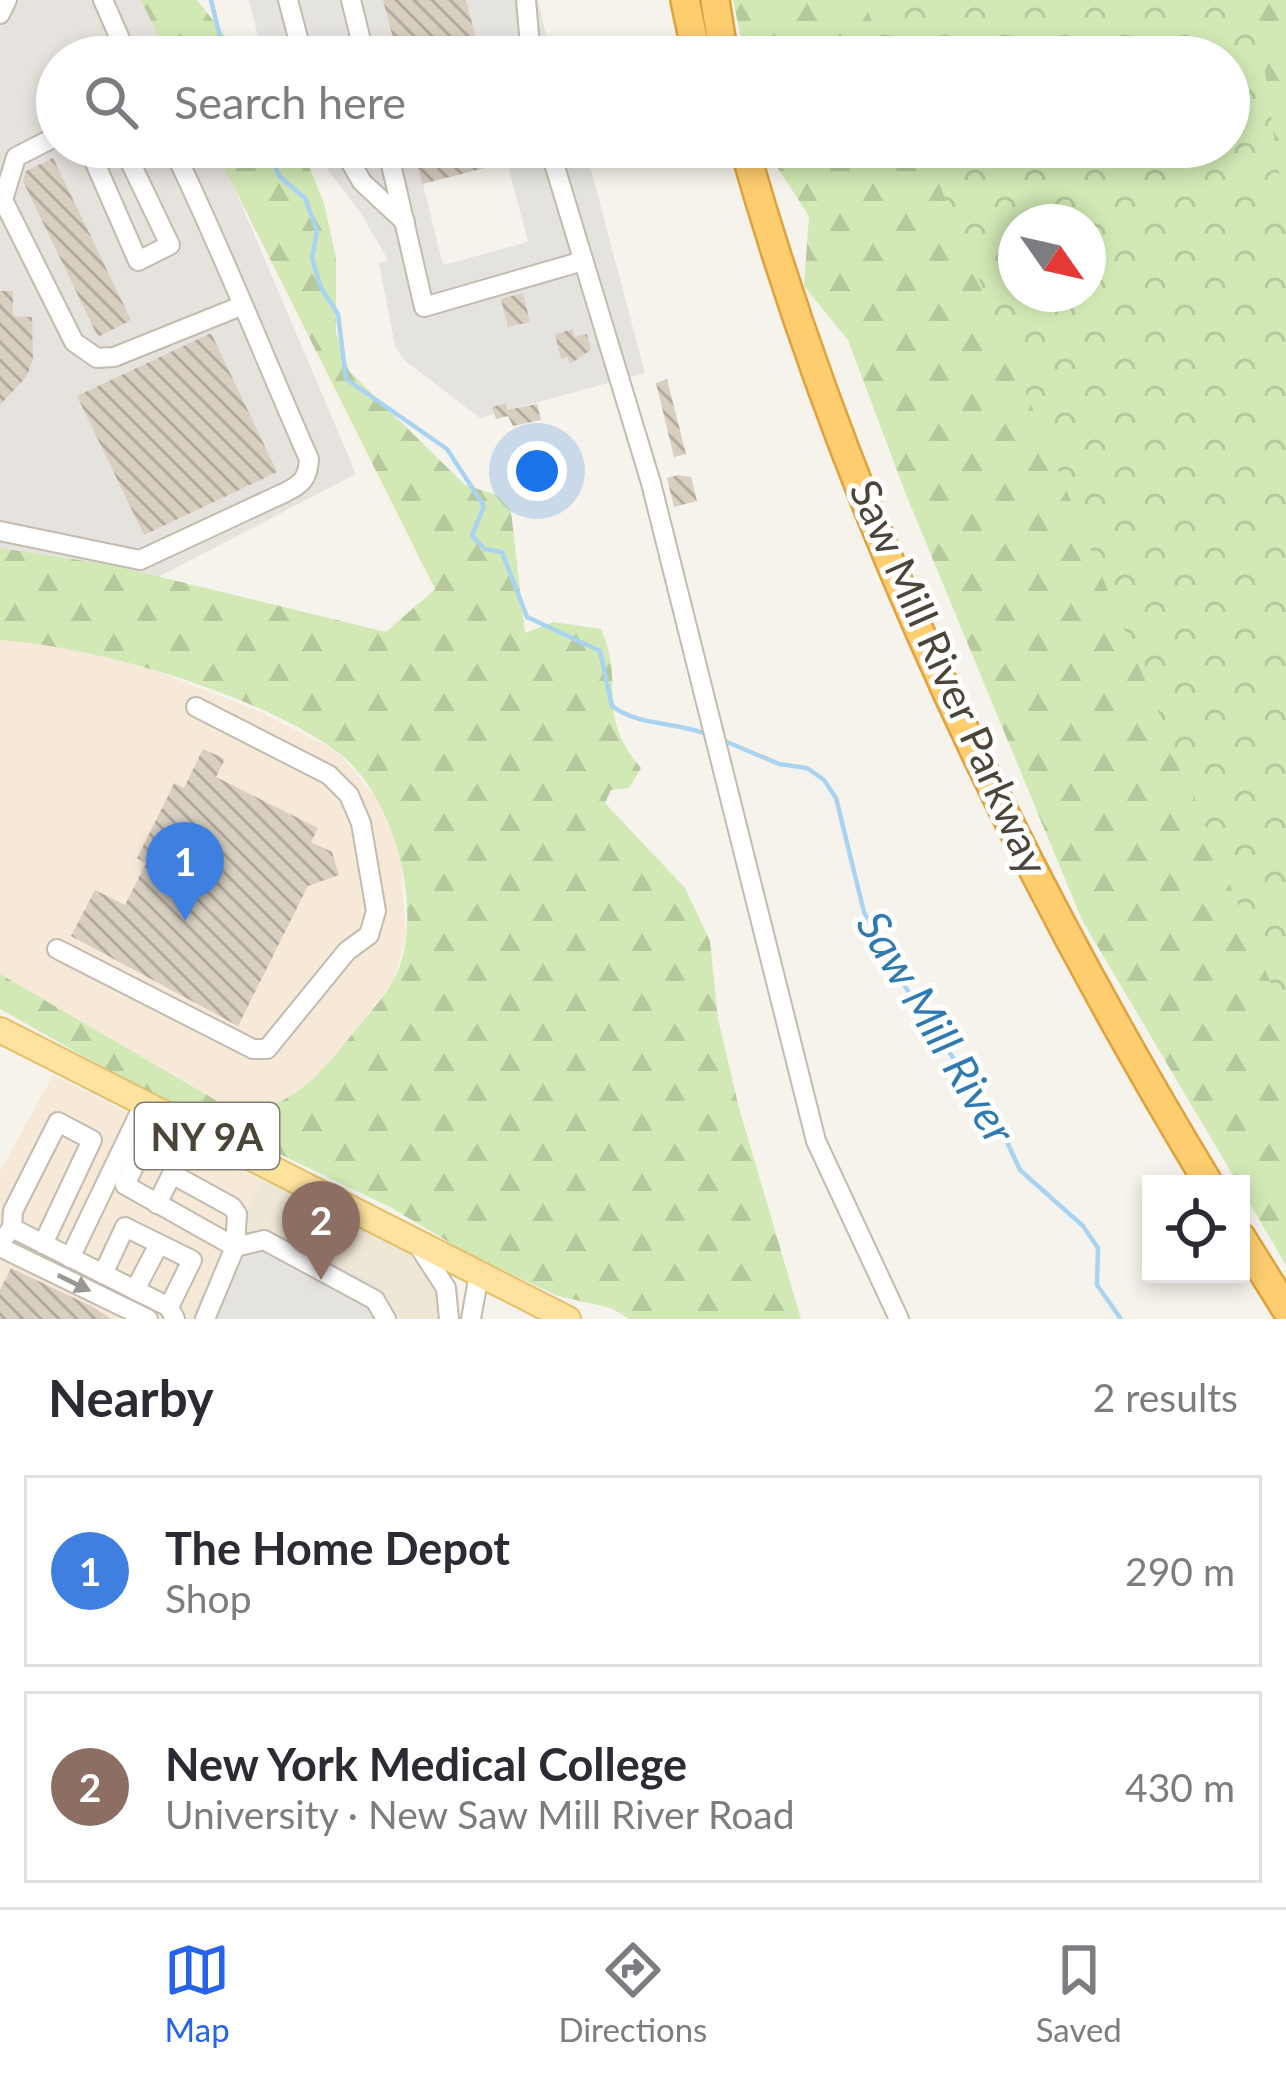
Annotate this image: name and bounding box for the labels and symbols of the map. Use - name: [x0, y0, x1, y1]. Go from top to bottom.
- north arrow: [998, 204, 1106, 312]
- your location: [507, 441, 567, 501]
- street label: Saw Mill River Parkway: [840, 472, 1060, 882]
- pin: 1: [146, 822, 224, 921]
- water label: Saw Mill River: [846, 901, 1028, 1155]
- road number: NY 9A: [135, 1103, 279, 1169]
- pin: 2: [282, 1181, 360, 1280]
- one-way arrow: [57, 1273, 92, 1293]

